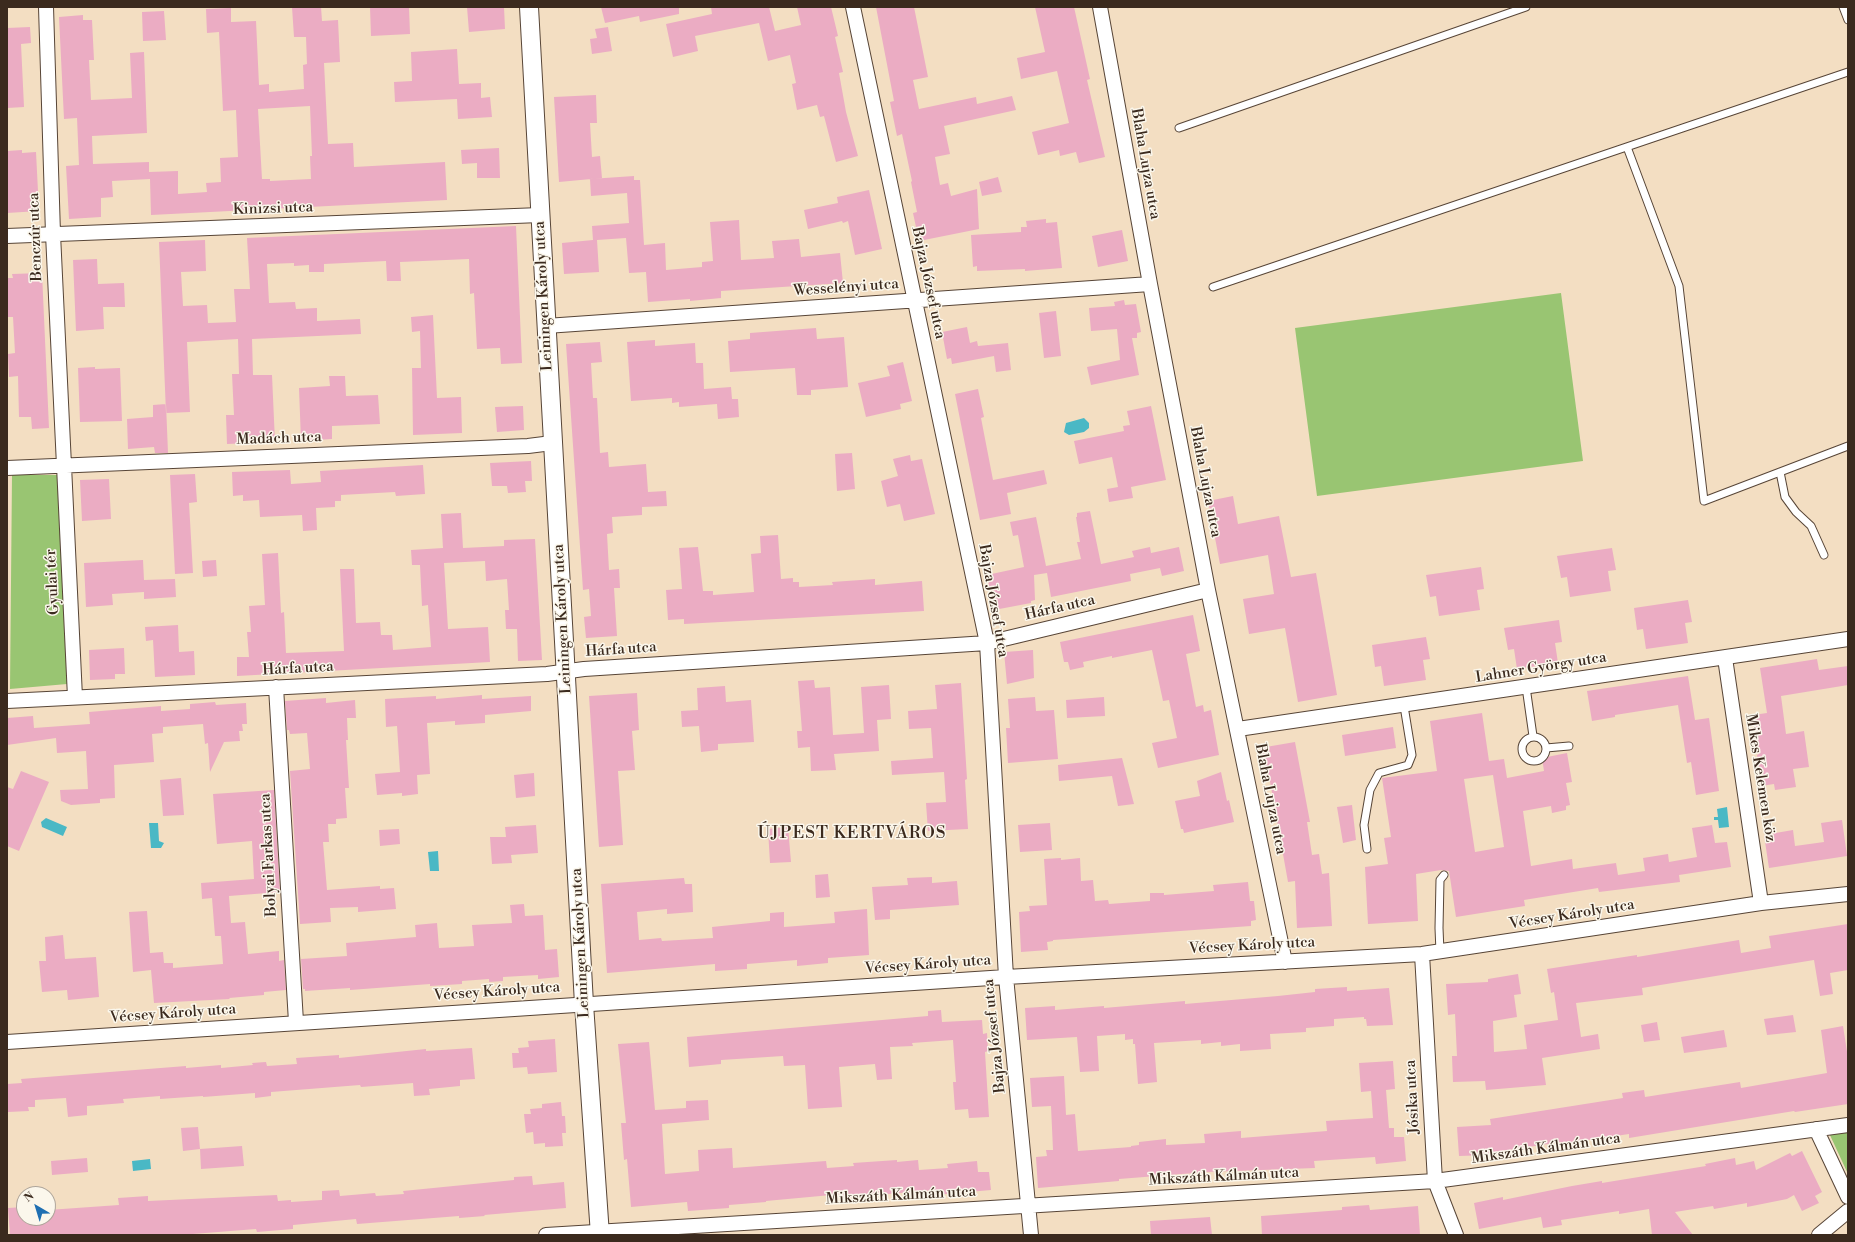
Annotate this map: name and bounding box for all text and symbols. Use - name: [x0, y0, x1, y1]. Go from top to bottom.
- street label: Blaha Lujza utca: [1126, 107, 1164, 221]
- street label: Benczúr utca: [25, 192, 47, 282]
- street label: Kinizsi utca: [232, 199, 314, 219]
- street label: Leiningen Károly utca: [531, 221, 557, 371]
- street label: Bajza József utca: [907, 225, 949, 341]
- street label: Wesselényi utca: [793, 275, 899, 301]
- street label: Blaha Lujza utca: [1185, 425, 1225, 539]
- street label: Madách utca: [236, 429, 322, 449]
- street label: Bajza József utca: [974, 543, 1012, 659]
- street label: Leiningen Károly utca: [550, 544, 576, 694]
- street label: Gyulai tér: [42, 548, 64, 616]
- street label: Hárfa utca: [1023, 591, 1097, 625]
- street label: Hárfa utca: [585, 639, 657, 661]
- street label: Lahner György utca: [1474, 649, 1608, 687]
- street label: Hárfa utca: [262, 658, 334, 680]
- street label: Mikes Kelemen köz: [1741, 713, 1779, 843]
- street label: Blaha Lujza utca: [1250, 742, 1290, 856]
- street label: Bolyai Farkas utca: [257, 793, 281, 917]
- district label: ÚJPEST KERTVÁROS: [758, 824, 946, 844]
- street label: Leiningen Károly utca: [568, 868, 594, 1018]
- street label: Vécsey Károly utca: [1508, 896, 1636, 934]
- street label: Vécsey Károly utca: [1188, 934, 1316, 958]
- street label: Vécsey Károly utca: [864, 952, 992, 978]
- street label: Bajza József utca: [980, 978, 1010, 1094]
- street label: Vécsey Károly utca: [433, 979, 561, 1005]
- street label: Vécsey Károly utca: [109, 1001, 237, 1027]
- street label: Jósika utca: [1402, 1059, 1424, 1135]
- street label: Mikszáth Kálmán utca: [1470, 1130, 1622, 1168]
- street label: Mikszáth Kálmán utca: [1148, 1164, 1300, 1190]
- street label: Mikszáth Kálmán utca: [825, 1183, 977, 1209]
- north arrow: [16, 1186, 56, 1226]
- text: N: [21, 1189, 37, 1206]

